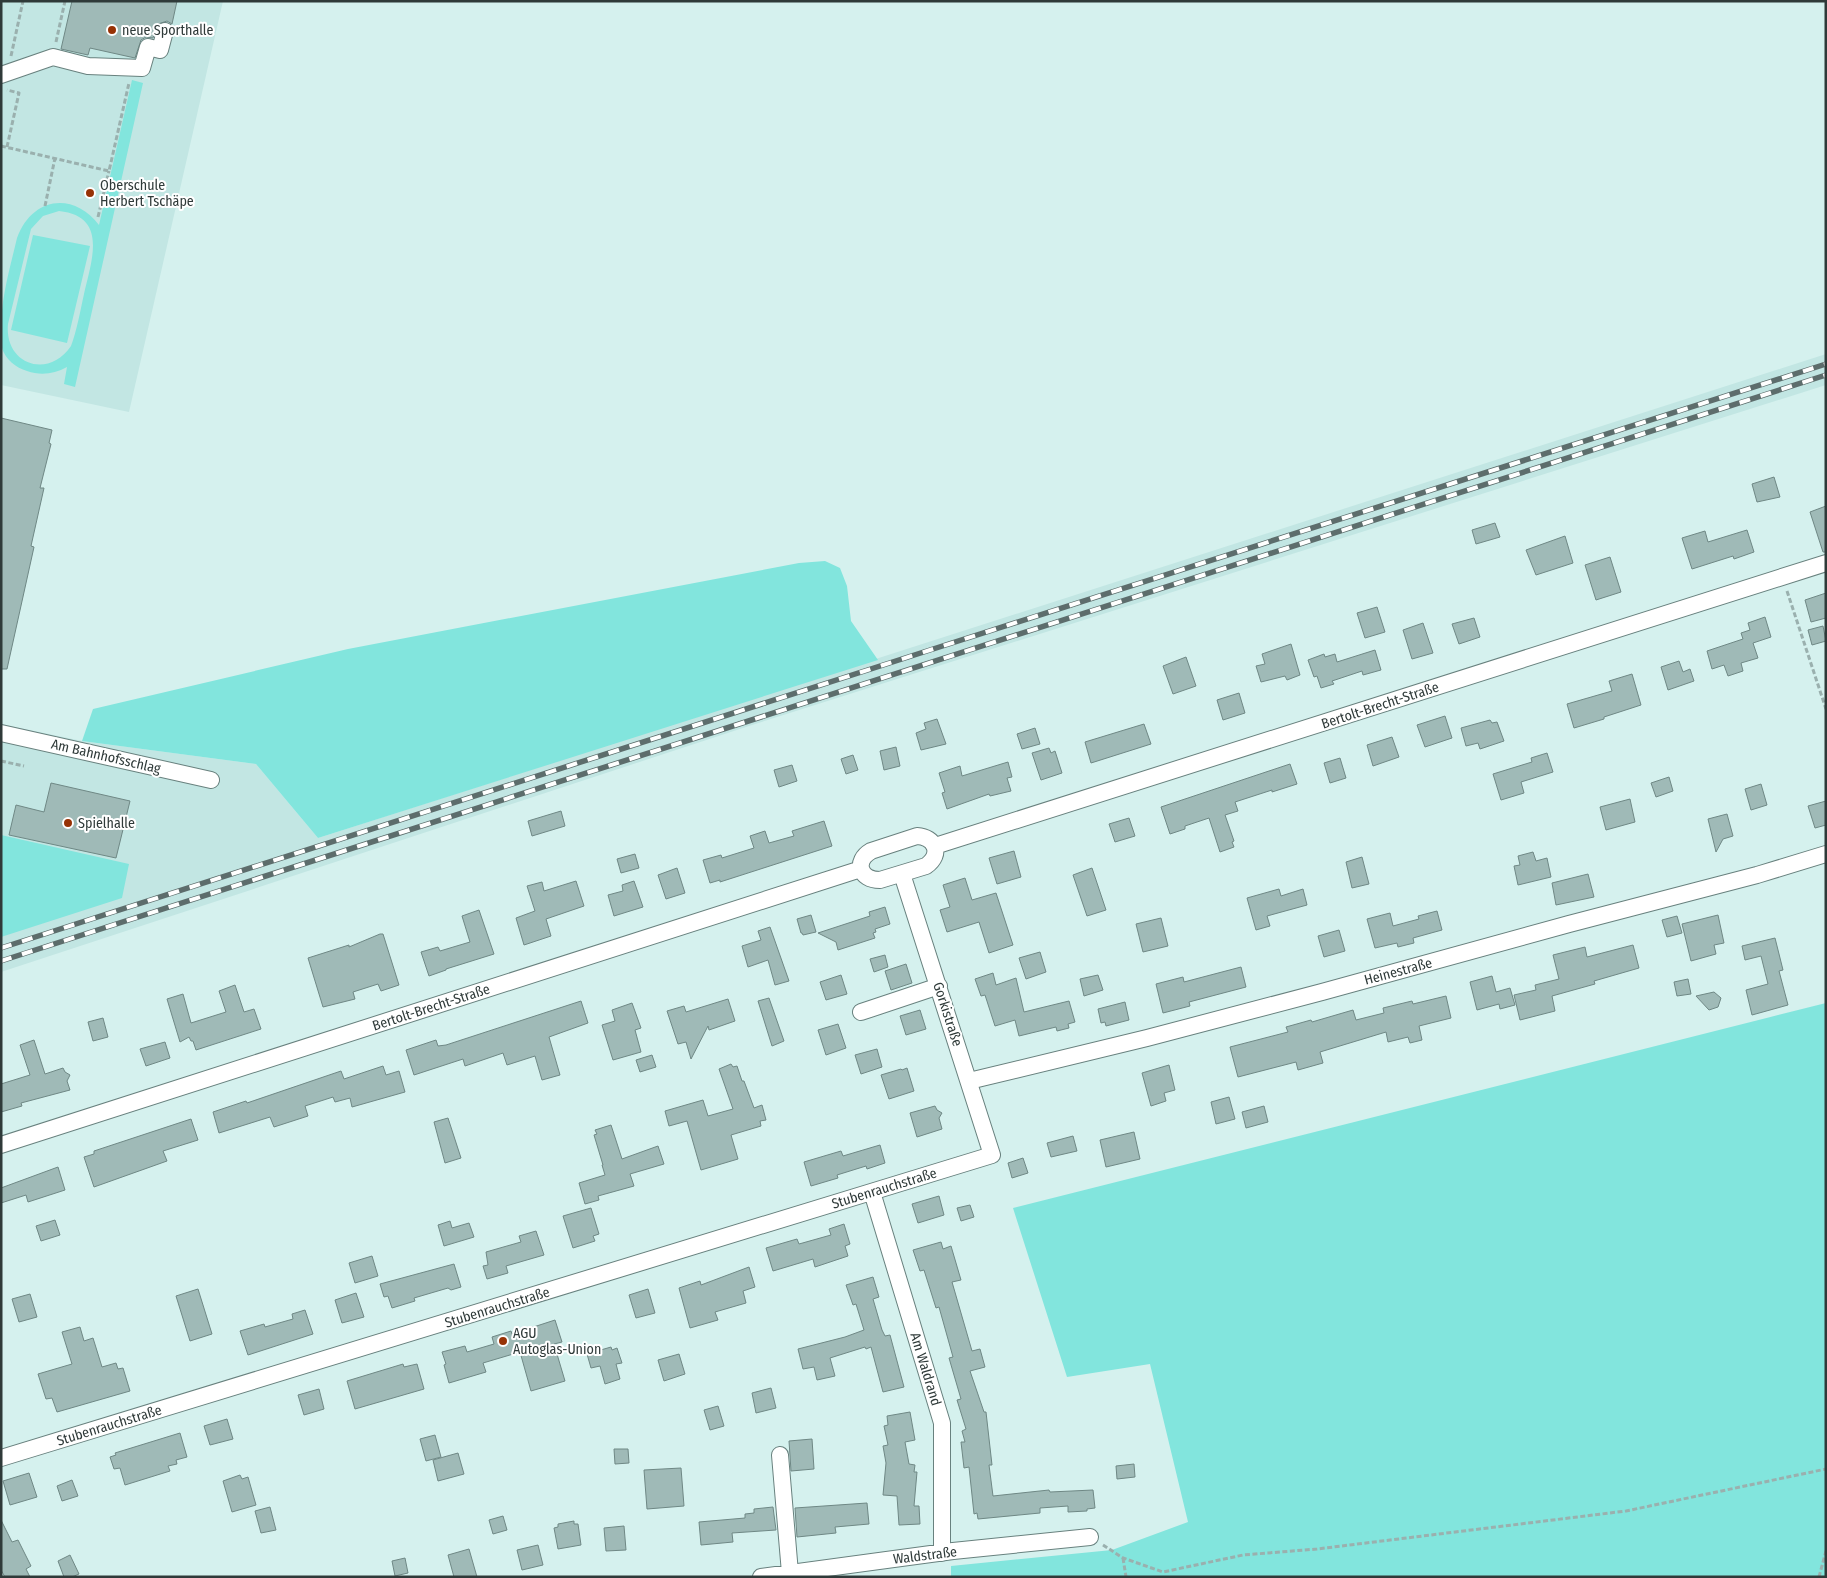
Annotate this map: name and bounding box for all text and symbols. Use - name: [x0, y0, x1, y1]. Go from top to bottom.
- place label: neue Sporthalle: [122, 22, 213, 39]
- marker: neue Sporthalle: [106, 24, 118, 36]
- place label: Oberschule Herbert Tschäpe: [100, 177, 194, 210]
- marker: Oberschule Herbert Tschäpe: [84, 187, 96, 199]
- street label: Bertolt-Brecht-Straße: [1319, 678, 1441, 732]
- street label: Am Bahnhofsschlag: [50, 736, 163, 777]
- place label: Spielhalle: [78, 815, 135, 832]
- marker: Spielhalle: [62, 817, 74, 829]
- street label: Heinestraße: [1362, 954, 1434, 989]
- street label: Bertolt-Brecht-Straße: [370, 980, 492, 1034]
- street label: Gorkistraße: [929, 980, 966, 1049]
- street label: Stubenrauchstraße: [830, 1164, 939, 1213]
- street label: Stubenrauchstraße: [443, 1283, 552, 1332]
- place label: AGU Autoglas-Union: [513, 1325, 601, 1358]
- street label: Am Waldrand: [906, 1331, 945, 1408]
- marker: AGU Autoglas-Union: [497, 1335, 509, 1347]
- street label: Stubenrauchstraße: [55, 1401, 164, 1450]
- street label: Waldstraße: [892, 1543, 958, 1568]

